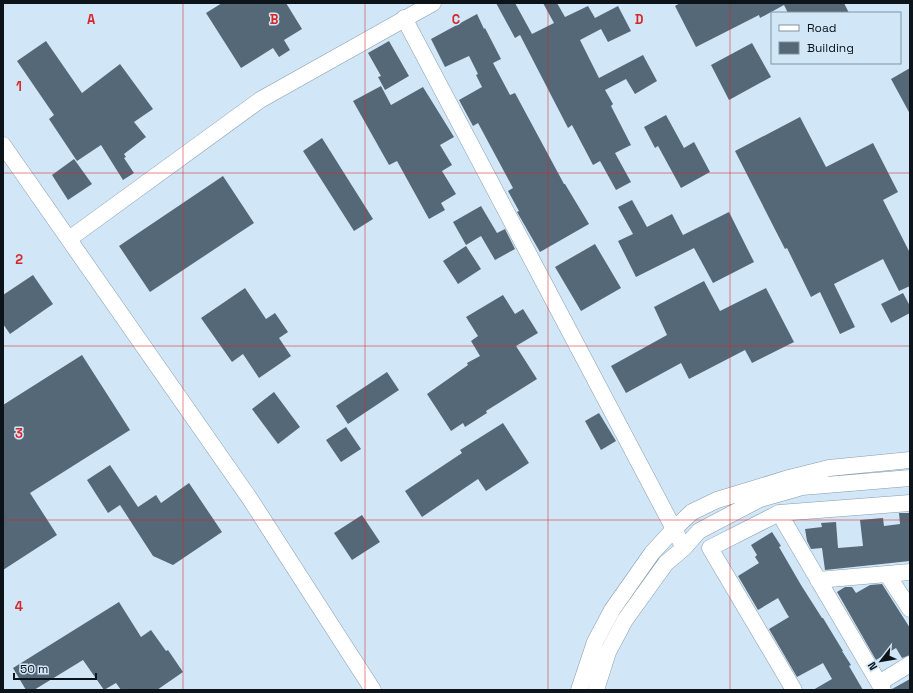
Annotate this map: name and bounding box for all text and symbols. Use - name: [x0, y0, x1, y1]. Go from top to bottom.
- text: A: [87, 11, 96, 28]
- text: B: [270, 11, 279, 28]
- text: C: [452, 11, 460, 28]
- text: D: [635, 11, 644, 28]
- legend: [771, 12, 901, 64]
- text: Road: [807, 20, 836, 36]
- text: Building: [807, 40, 854, 56]
- text: 1: [16, 78, 22, 95]
- text: 2: [15, 251, 23, 268]
- text: 3: [15, 425, 23, 442]
- text: 4: [15, 598, 23, 615]
- north arrow: [861, 641, 901, 681]
- scale bar: [14, 655, 96, 681]
- text: N: [865, 659, 880, 673]
- text: 50 m: [20, 661, 48, 677]

